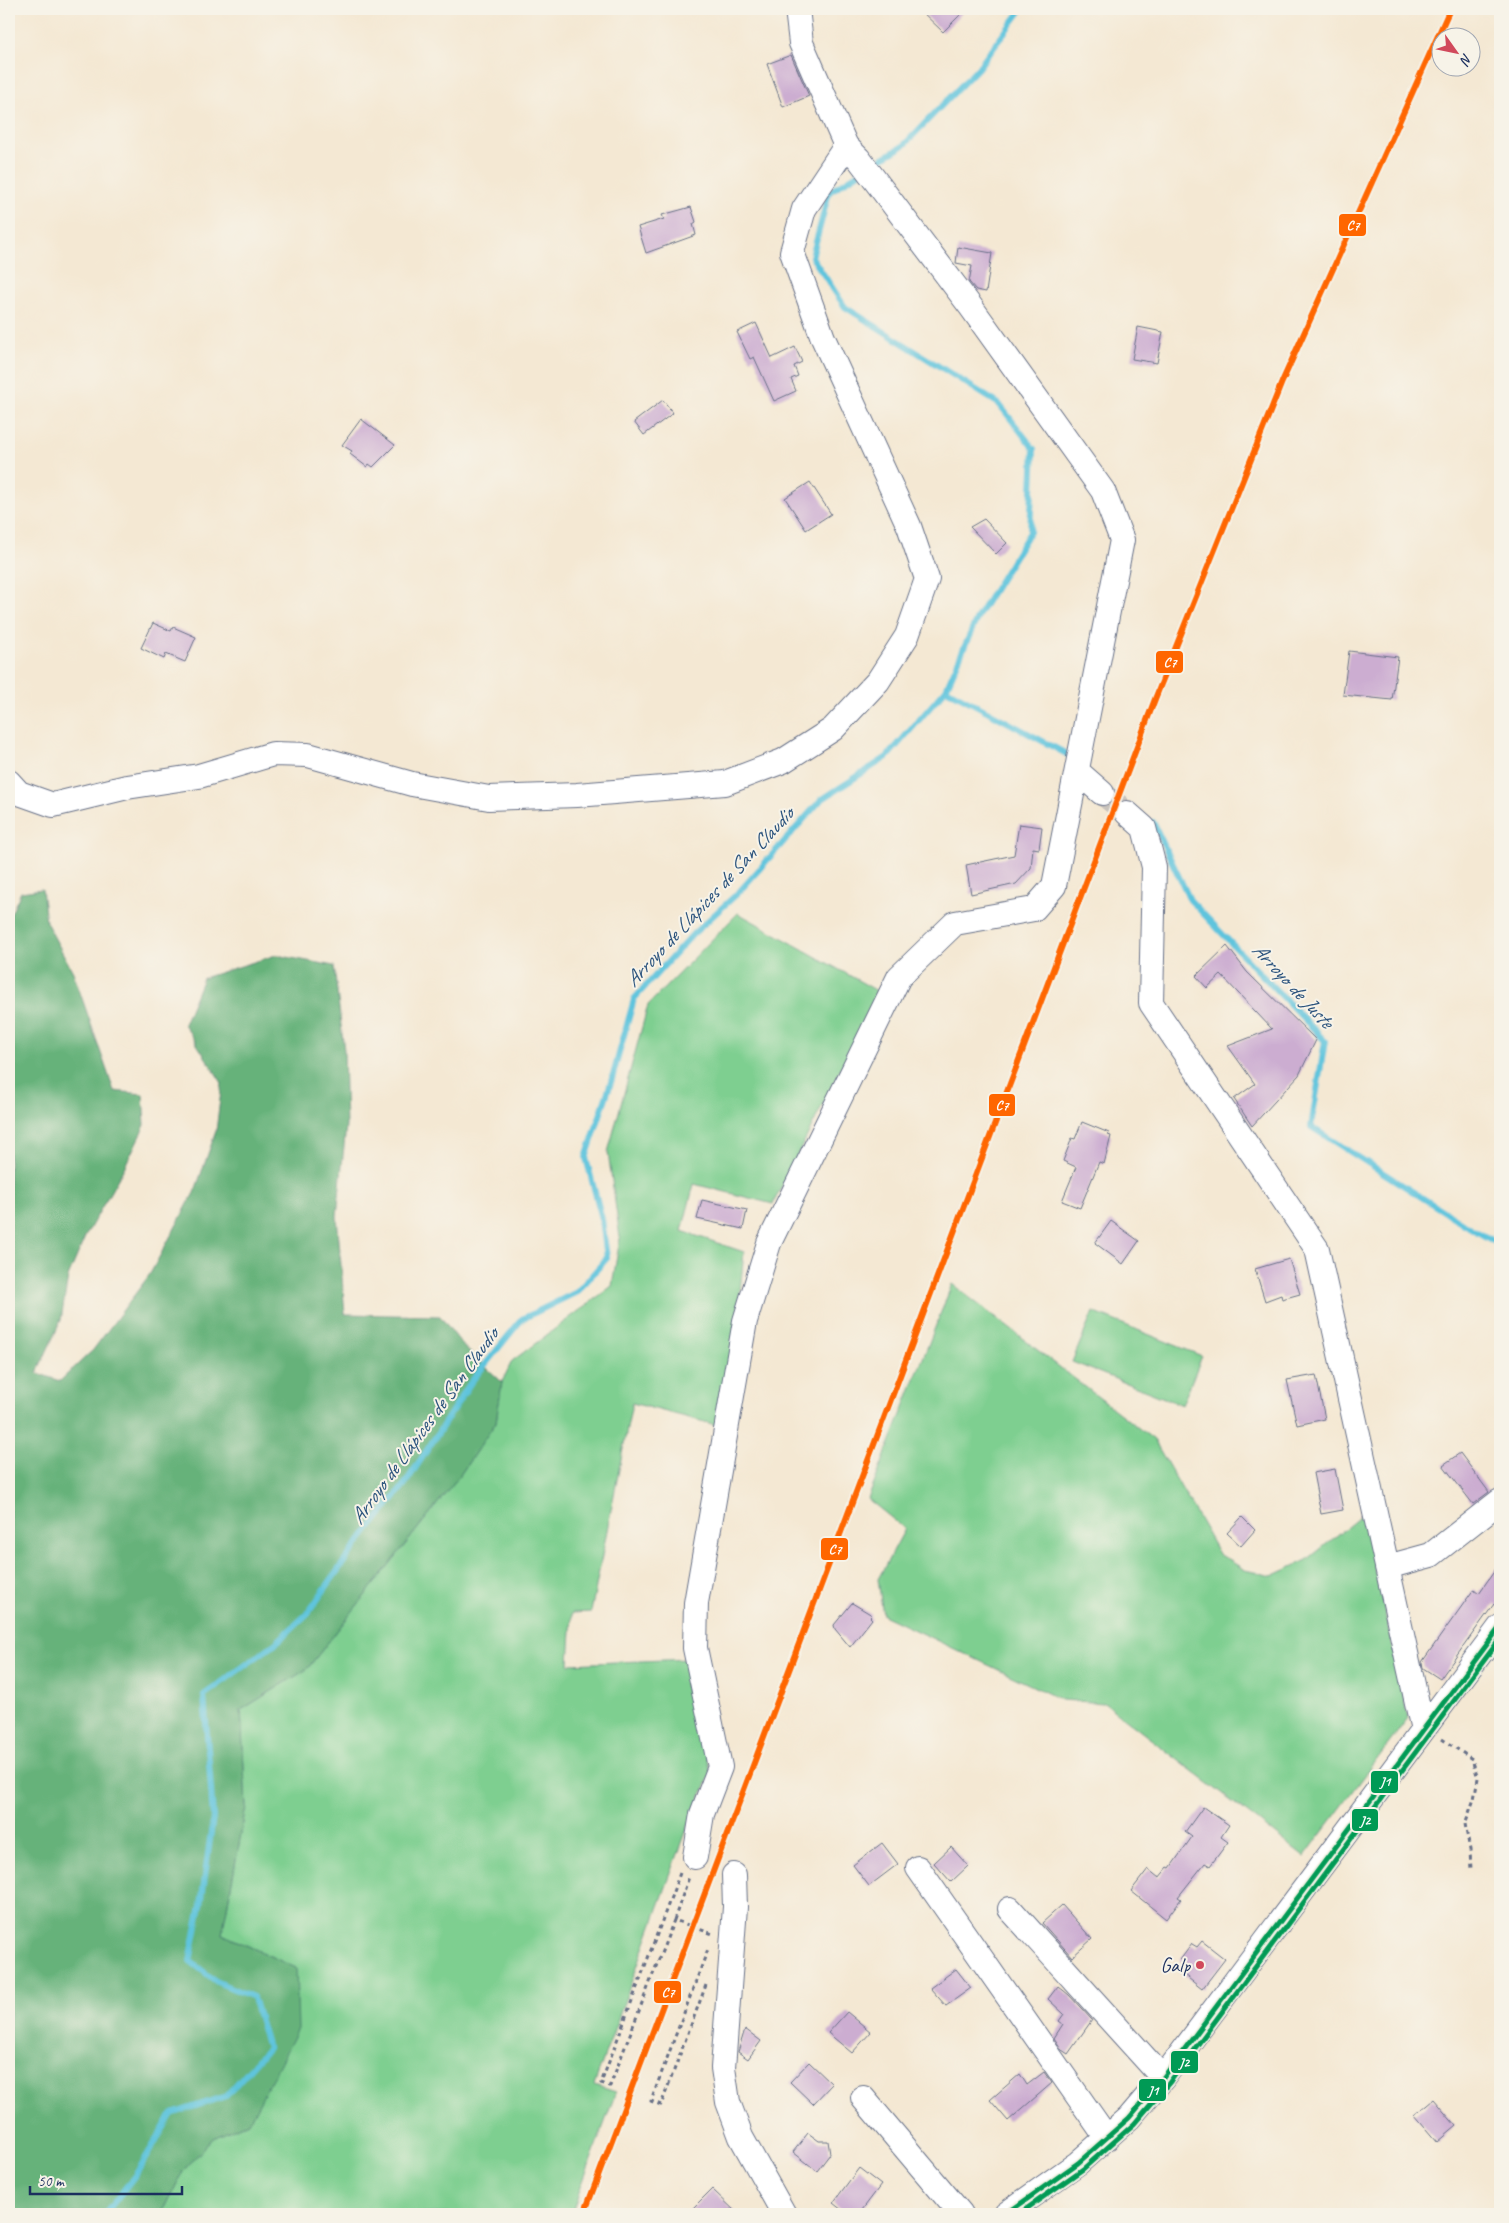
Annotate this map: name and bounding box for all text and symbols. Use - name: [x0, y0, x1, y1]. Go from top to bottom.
- north arrow: [1432, 28, 1482, 78]
- text: N: [1456, 51, 1476, 69]
- line badge: C7: [1338, 213, 1367, 237]
- text: C7: [1347, 217, 1361, 234]
- line badge: C7: [1155, 650, 1184, 674]
- text: C7: [1164, 654, 1178, 671]
- water label: Arroyo de Llápices de San Claudio: [619, 799, 801, 992]
- water label: Arroyo de Juste: [1247, 937, 1341, 1035]
- line badge: C7: [988, 1093, 1016, 1117]
- text: C7: [996, 1097, 1010, 1114]
- water label: Arroyo de Llápices de San Claudio: [344, 1320, 506, 1529]
- line badge: C7: [820, 1537, 849, 1561]
- text: C7: [829, 1541, 843, 1558]
- line badge: J1: [1370, 1770, 1399, 1794]
- text: J1: [1379, 1773, 1392, 1790]
- line badge: J2: [1351, 1808, 1379, 1832]
- text: J2: [1359, 1812, 1372, 1829]
- place label: Galp: [1161, 1953, 1191, 1978]
- marker: Galp: [1194, 1959, 1206, 1971]
- line badge: C7: [653, 1980, 682, 2004]
- text: C7: [662, 1984, 676, 2001]
- line badge: J2: [1170, 2050, 1199, 2074]
- text: J2: [1178, 2054, 1191, 2071]
- line badge: J1: [1138, 2078, 1167, 2102]
- text: J1: [1147, 2082, 1160, 2099]
- scale bar: [30, 2163, 182, 2195]
- text: 50 m: [38, 2172, 65, 2191]

